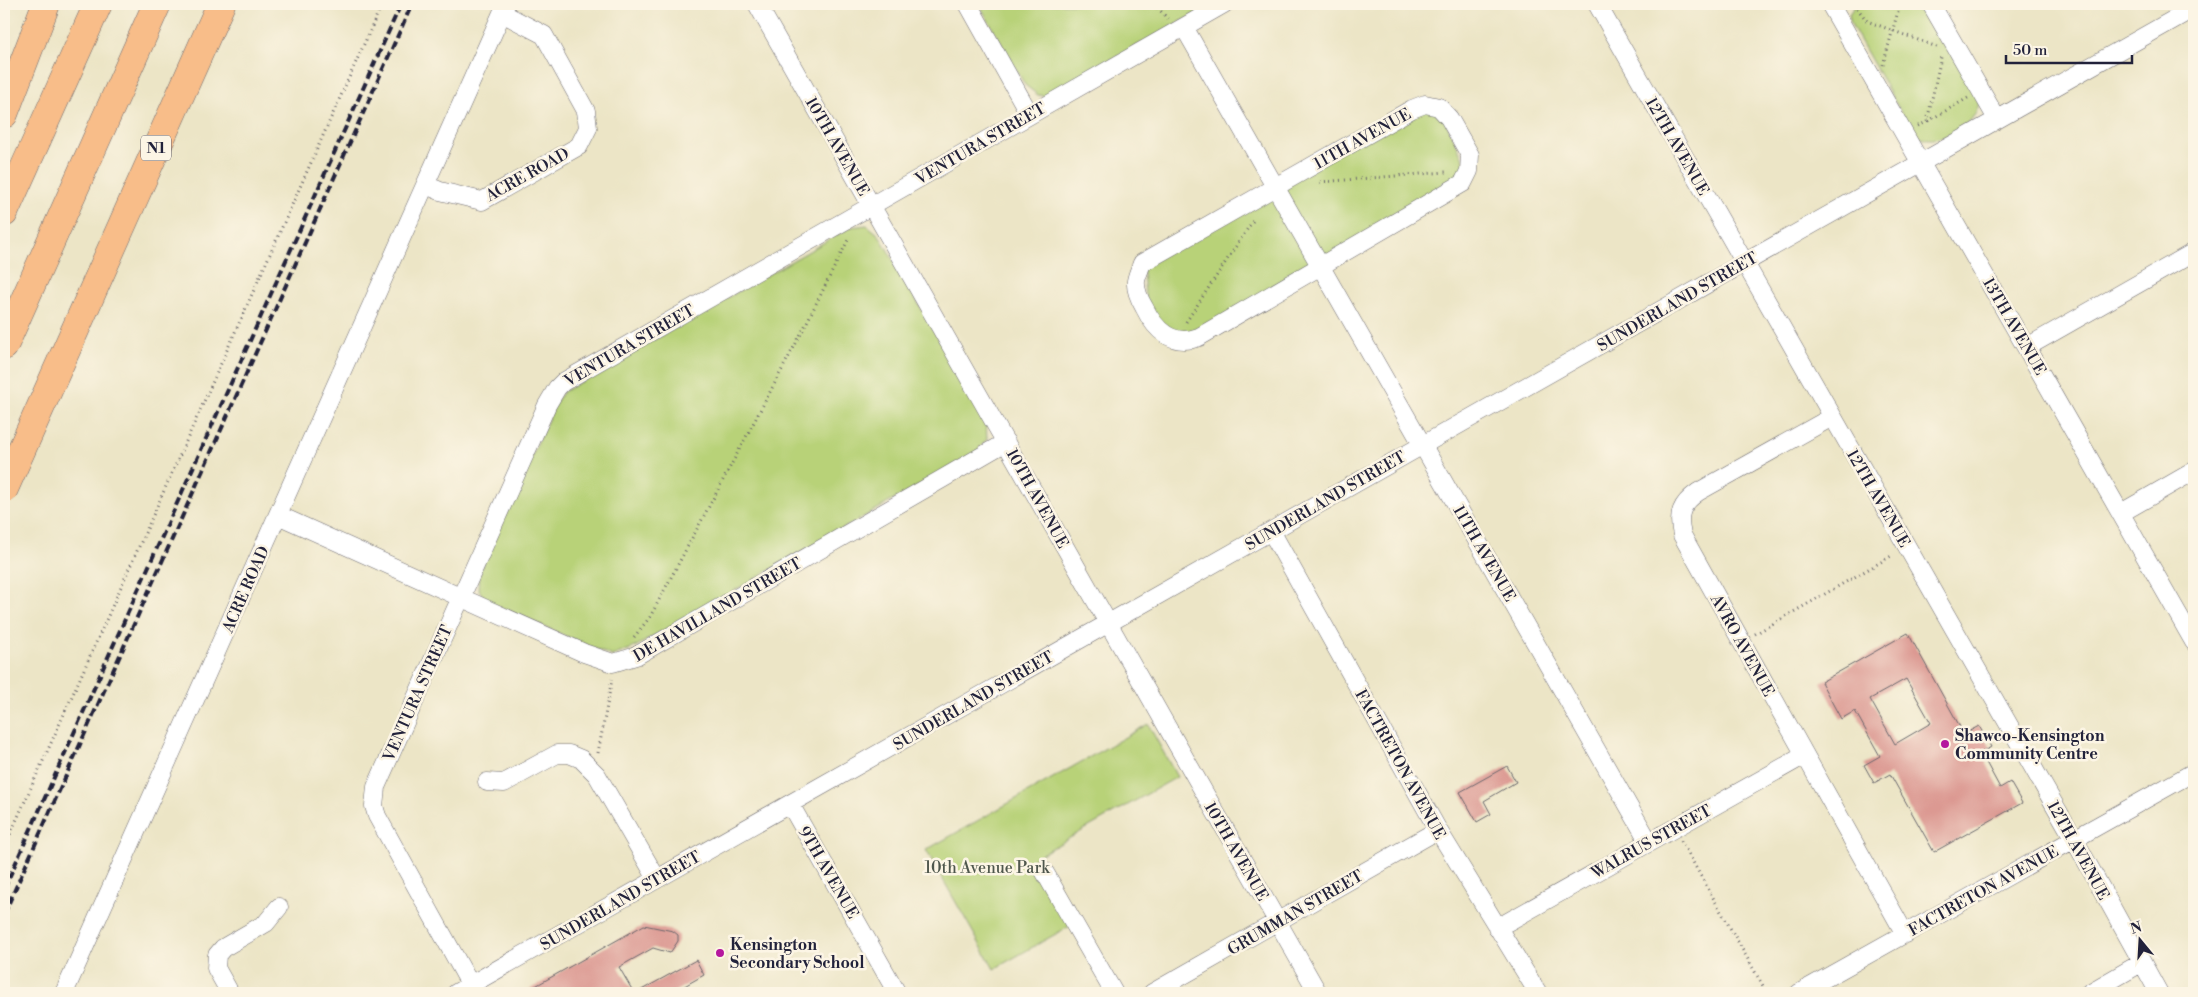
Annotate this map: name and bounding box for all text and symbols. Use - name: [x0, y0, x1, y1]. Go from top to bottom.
- scale bar: [2006, 32, 2132, 64]
- text: 50 m: [2013, 41, 2047, 60]
- street label: 10TH AVENUE: [801, 94, 873, 199]
- street label: 12TH AVENUE: [1641, 94, 1713, 199]
- street label: VENTURA STREET: [911, 98, 1049, 190]
- street label: 11TH AVENUE: [1310, 104, 1415, 174]
- road number: N1: [141, 136, 171, 160]
- street label: ACRE ROAD: [481, 144, 573, 207]
- street label: SUNDERLAND STREET: [1594, 248, 1761, 356]
- street label: 13TH AVENUE: [1978, 274, 2050, 379]
- street label: VENTURA STREET: [560, 300, 698, 392]
- street label: 10TH AVENUE: [1002, 445, 1073, 552]
- street label: 12TH AVENUE: [1842, 446, 1914, 551]
- street label: SUNDERLAND STREET: [1242, 447, 1409, 555]
- street label: 11TH AVENUE: [1448, 502, 1520, 605]
- street label: ACRE ROAD: [218, 543, 274, 637]
- street label: DE HAVILLAND STREET: [630, 553, 805, 666]
- street label: AVRO AVENUE: [1705, 590, 1778, 700]
- street label: VENTURA STREET: [378, 622, 457, 766]
- street label: SUNDERLAND STREET: [890, 647, 1057, 755]
- street label: FACTRETON AVENUE: [1350, 686, 1450, 843]
- place label: Shawco-Kensington Community Centre: [1955, 726, 2105, 764]
- marker: Shawco-Kensington Community Centre: [1939, 738, 1951, 750]
- street label: 12TH AVENUE: [2043, 797, 2114, 904]
- street label: 10TH AVENUE: [1200, 799, 1272, 904]
- street label: WALRUS STREET: [1587, 801, 1715, 884]
- street label: 9TH AVENUE: [794, 823, 863, 922]
- street label: FACTRETON AVENUE: [1905, 841, 2062, 941]
- street label: SUNDERLAND STREET: [537, 847, 704, 955]
- park label: 10th Avenue Park: [925, 858, 1051, 878]
- street label: GRUMMAN STREET: [1224, 866, 1367, 960]
- north arrow: [2116, 914, 2166, 964]
- text: N: [2128, 918, 2144, 939]
- place label: Kensington Secondary School: [730, 935, 865, 973]
- marker: Kensington Secondary School: [714, 947, 726, 959]

